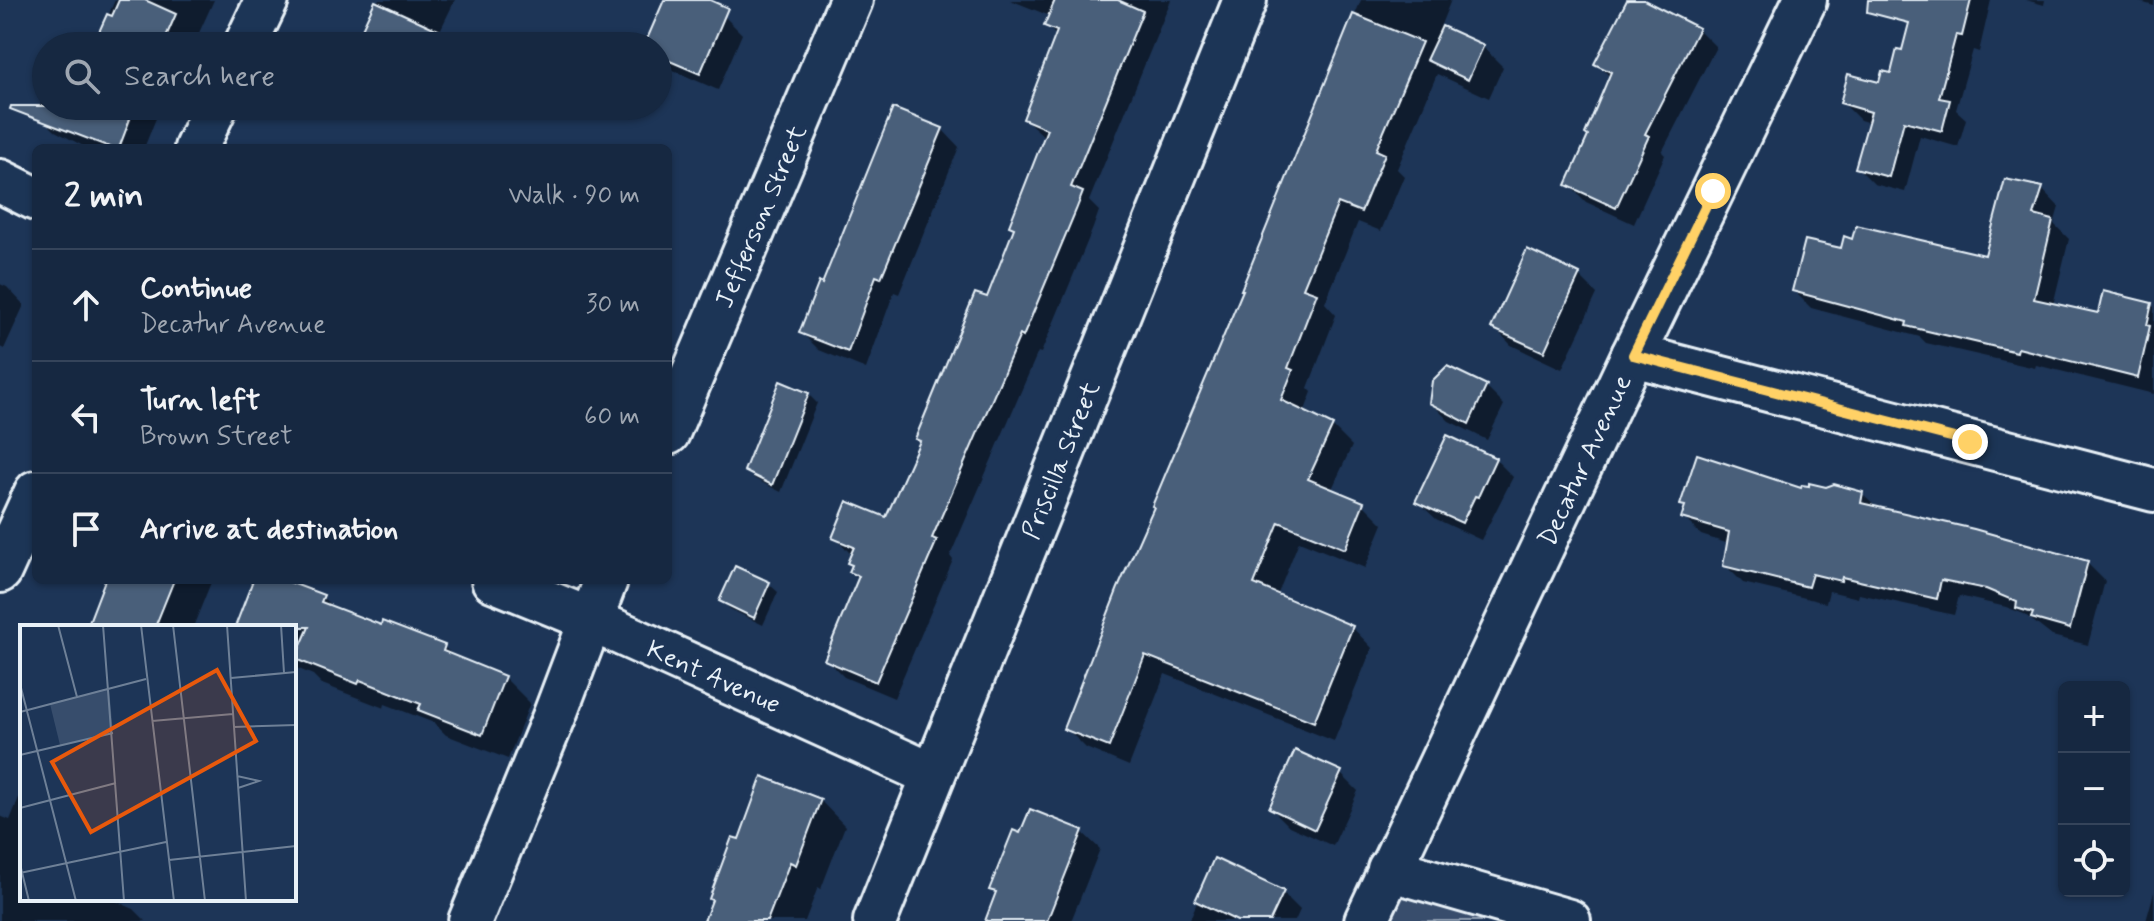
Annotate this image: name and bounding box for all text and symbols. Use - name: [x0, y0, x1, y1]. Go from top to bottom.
- search box: [32, 32, 672, 120]
- icon: search: [60, 54, 104, 98]
- text: Search here: [124, 57, 275, 96]
- street label: Jefferson Street: [708, 120, 816, 313]
- route start: [1695, 173, 1731, 209]
- text: 2 min: [64, 174, 144, 219]
- text: Walk · 90 m: [508, 179, 640, 213]
- text: Continue: [140, 269, 252, 308]
- icon: ahead: [64, 283, 108, 327]
- text: 30 m: [586, 288, 640, 322]
- text: Decatur Avenue: [140, 308, 326, 342]
- street label: Decatur Avenue: [1531, 369, 1641, 552]
- street label: Priscilla Street: [1015, 377, 1109, 545]
- text: Turn left: [140, 381, 260, 420]
- icon: left: [64, 395, 108, 439]
- text: 60 m: [584, 400, 640, 434]
- text: Brown Street: [140, 420, 293, 454]
- route end: [1952, 424, 1988, 460]
- icon: arrive: [64, 507, 108, 551]
- text: Arrive at destination: [140, 510, 398, 549]
- inset map: [20, 625, 296, 901]
- street label: Kent Avenue: [641, 633, 785, 722]
- map controls: [2058, 681, 2130, 897]
- button: +: [2058, 681, 2130, 753]
- button: −: [2058, 753, 2130, 825]
- button: locate: [2058, 825, 2130, 897]

